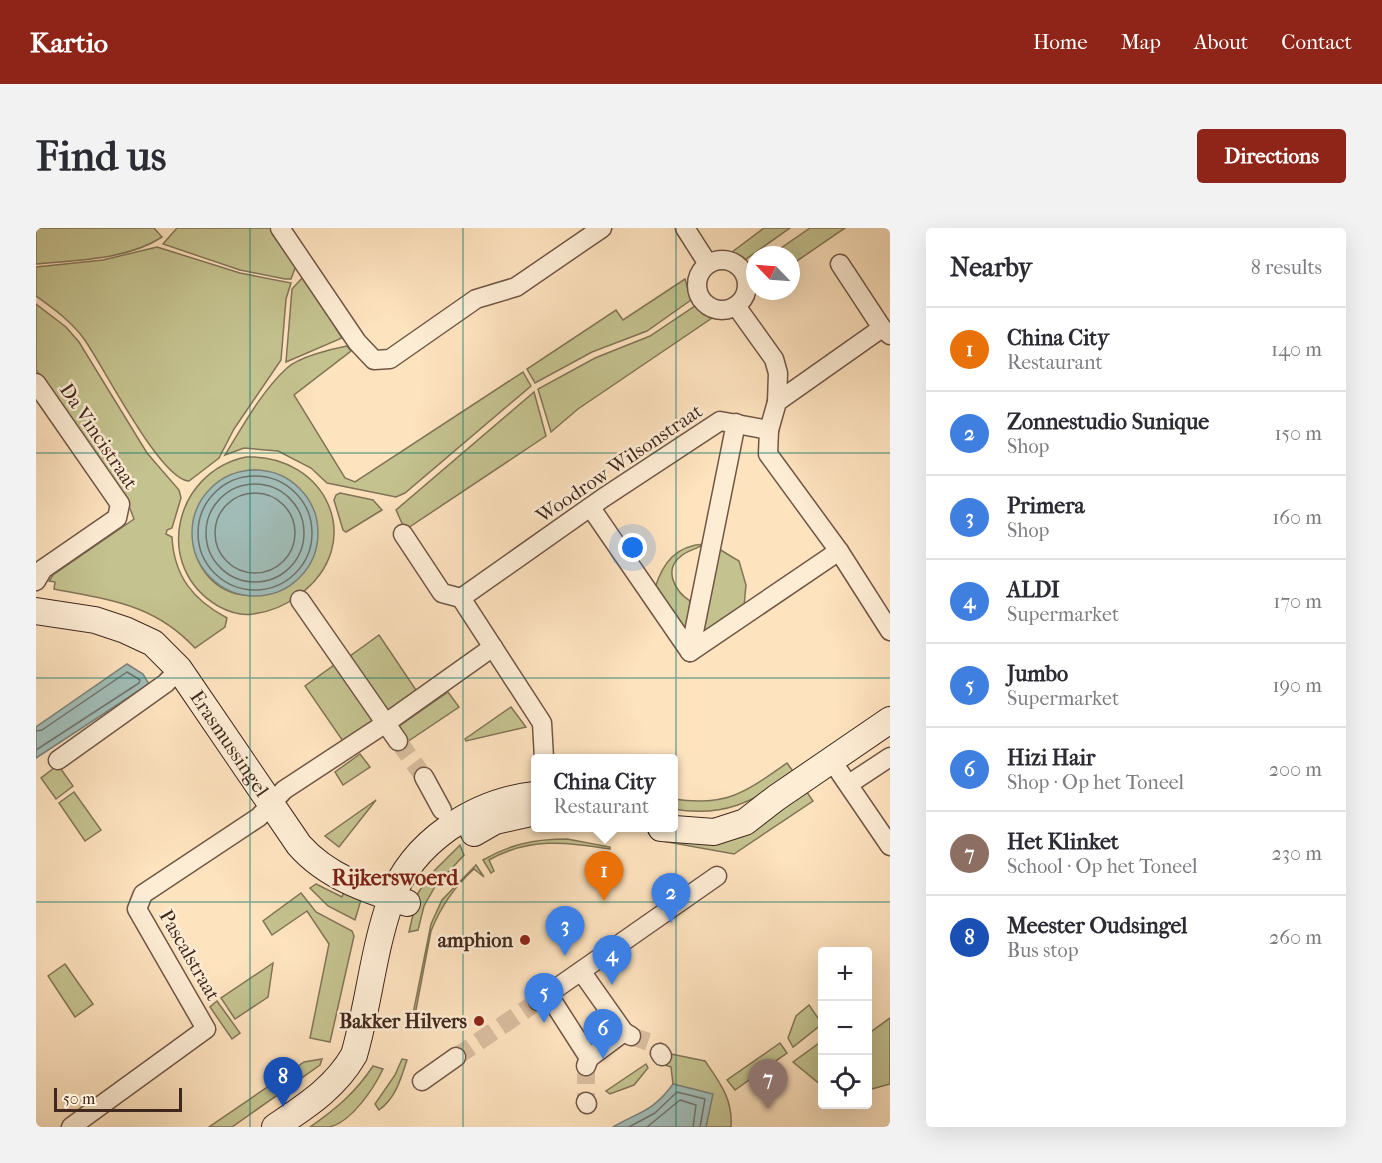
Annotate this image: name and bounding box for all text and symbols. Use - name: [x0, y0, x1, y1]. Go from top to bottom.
- text: Kartio: [30, 26, 108, 59]
- text: Home: [1033, 30, 1088, 54]
- text: Map: [1121, 30, 1161, 54]
- text: About: [1194, 30, 1248, 54]
- text: Contact: [1281, 30, 1352, 54]
- button: Directions: [1197, 129, 1346, 183]
- text: Find us: [36, 132, 166, 181]
- north arrow: [746, 246, 800, 300]
- text: Nearby: [950, 252, 1032, 283]
- text: 8 results: [1251, 256, 1322, 279]
- text: China City: [1007, 325, 1109, 351]
- text: 1: [966, 338, 973, 361]
- text: 140 m: [1271, 338, 1322, 361]
- text: Restaurant: [1007, 351, 1103, 374]
- street label: Da Vincistraat: [55, 379, 142, 494]
- street label: Woodrow Wilsonstraat: [531, 399, 707, 528]
- text: Zonnestudio Sunique: [1007, 409, 1209, 435]
- text: 2: [964, 422, 975, 445]
- text: 150 m: [1274, 422, 1322, 445]
- text: Shop: [1007, 435, 1049, 458]
- text: Primera: [1007, 493, 1085, 519]
- text: 3: [965, 506, 974, 529]
- text: 160 m: [1272, 506, 1322, 529]
- text: Shop: [1007, 519, 1049, 542]
- your location: [618, 533, 647, 562]
- text: ALDI: [1007, 577, 1060, 603]
- text: 4: [964, 590, 975, 613]
- text: 170 m: [1273, 590, 1322, 613]
- text: Supermarket: [1007, 603, 1119, 626]
- text: Jumbo: [1007, 661, 1068, 687]
- text: 5: [965, 674, 974, 697]
- text: 190 m: [1272, 674, 1322, 697]
- street label: Erasmussingel: [185, 686, 274, 802]
- text: Supermarket: [1007, 687, 1119, 710]
- text: Hizi Hair: [1007, 745, 1095, 771]
- popup: [531, 754, 678, 832]
- text: 6: [964, 758, 975, 781]
- text: 200 m: [1269, 758, 1322, 781]
- text: China City: [554, 769, 655, 795]
- text: Shop · Op het Toneel: [1007, 771, 1184, 794]
- text: Restaurant: [554, 795, 649, 818]
- text: Het Klinket: [1007, 829, 1119, 855]
- text: 7: [965, 842, 974, 865]
- text: 230 m: [1272, 842, 1322, 865]
- pin: 1: [584, 852, 624, 901]
- text: School · Op het Toneel: [1007, 855, 1198, 878]
- district label: Rijkerswoerd: [332, 865, 459, 891]
- pin: 2: [652, 874, 690, 923]
- street label: Pascalstraat: [154, 906, 225, 1005]
- pin: 3: [546, 906, 584, 956]
- text: Meester Oudsingel: [1007, 913, 1187, 939]
- text: 8: [964, 926, 975, 949]
- text: 260 m: [1269, 926, 1322, 949]
- place label: amphion: [438, 929, 513, 952]
- marker: amphion: [518, 933, 532, 947]
- pin: 4: [592, 936, 632, 985]
- text: Bus stop: [1007, 939, 1079, 962]
- map controls: [818, 947, 872, 1109]
- button: +: [818, 947, 872, 1001]
- pin: 5: [524, 974, 564, 1023]
- button: −: [818, 1001, 872, 1055]
- place label: Bakker Hilvers: [339, 1010, 468, 1033]
- pin: 6: [584, 1010, 622, 1059]
- marker: Bakker Hilvers: [472, 1014, 486, 1028]
- button: locate: [818, 1055, 872, 1109]
- pin: 8: [264, 1058, 302, 1107]
- pin: 7: [748, 1060, 788, 1109]
- scale bar: [54, 1085, 182, 1112]
- text: 50 m: [63, 1089, 95, 1108]

